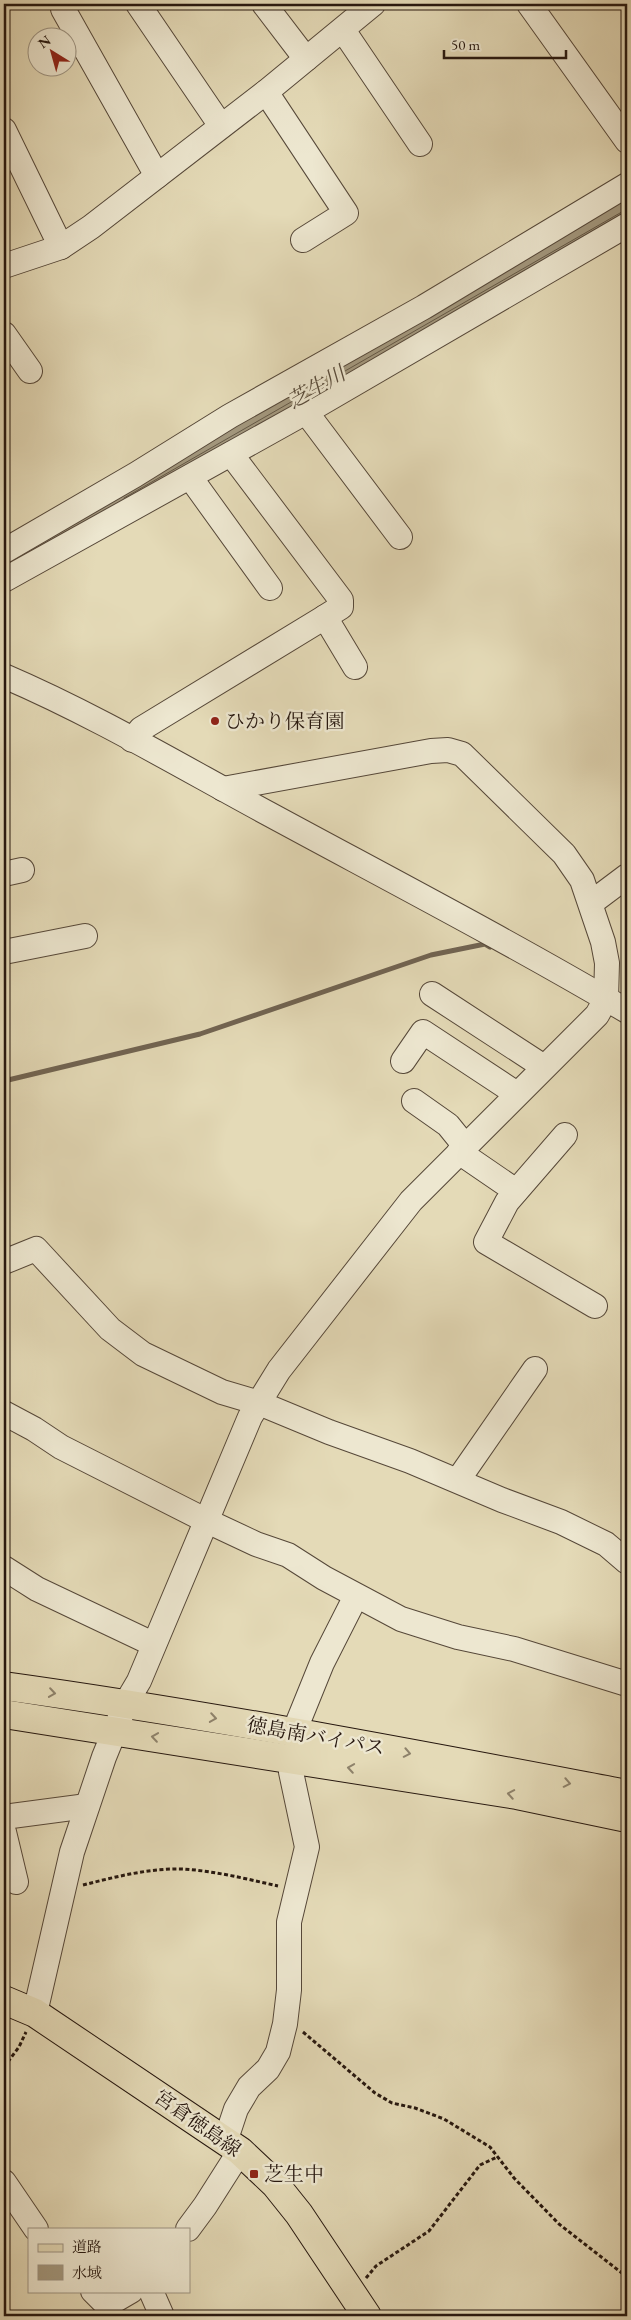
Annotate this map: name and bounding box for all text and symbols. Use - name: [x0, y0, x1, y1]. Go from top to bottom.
- north arrow: [28, 28, 78, 78]
- scale bar: [444, 28, 566, 60]
- text: N: [34, 31, 55, 52]
- text: 50 m: [451, 35, 480, 54]
- water label: 芝生川: [282, 359, 352, 414]
- place label: ひかり保育園: [225, 708, 345, 734]
- marker: ひかり保育園: [209, 715, 221, 727]
- one-way arrow: [48, 1687, 56, 1698]
- street label: 徳島南バイパス: [245, 1711, 387, 1761]
- one-way arrow: [208, 1713, 217, 1723]
- one-way arrow: [151, 1732, 159, 1743]
- one-way arrow: [403, 1747, 411, 1757]
- one-way arrow: [346, 1763, 355, 1773]
- one-way arrow: [562, 1777, 571, 1787]
- one-way arrow: [507, 1789, 515, 1799]
- street label: 宮倉徳島線: [150, 2084, 246, 2162]
- place label: 芝生中: [264, 2161, 324, 2187]
- marker: 芝生中: [248, 2168, 260, 2180]
- legend: [28, 2228, 190, 2292]
- text: 道路: [72, 2237, 102, 2256]
- text: 水域: [72, 2263, 102, 2282]

